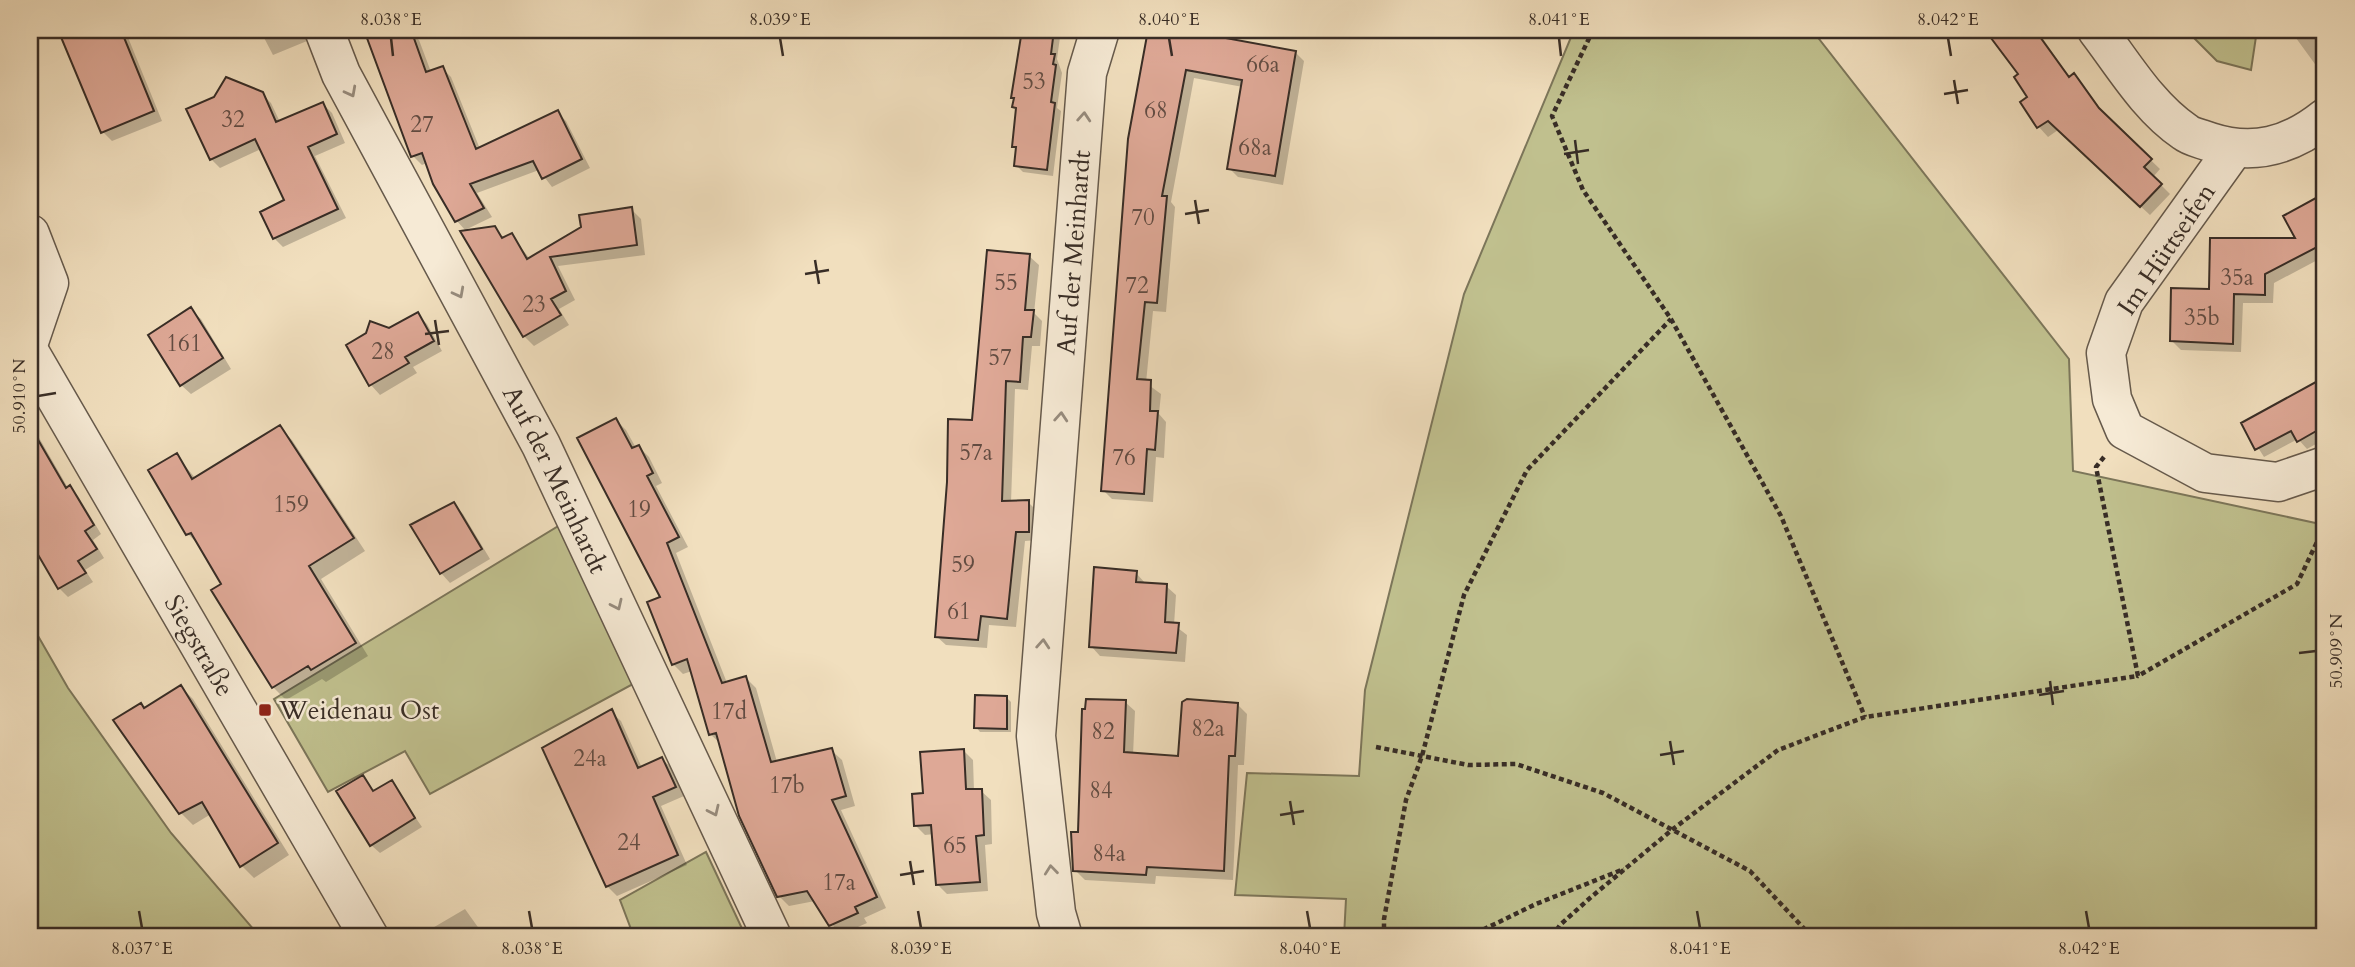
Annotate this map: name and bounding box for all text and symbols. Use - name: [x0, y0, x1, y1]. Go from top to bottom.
- text: 8.038°E: [360, 7, 422, 32]
- text: 8.039°E: [749, 7, 811, 32]
- text: 8.040°E: [1138, 7, 1200, 32]
- text: 8.041°E: [1528, 7, 1590, 32]
- text: 8.042°E: [1917, 7, 1979, 32]
- house number: 66a: [1246, 49, 1280, 80]
- house number: 53: [1022, 66, 1046, 97]
- one-way arrow: [343, 85, 356, 98]
- house number: 68: [1144, 95, 1168, 126]
- house number: 32: [221, 104, 245, 135]
- house number: 27: [410, 109, 434, 140]
- one-way arrow: [1076, 111, 1091, 122]
- house number: 68a: [1238, 132, 1272, 163]
- street label: Auf der Meinhardt: [1048, 149, 1099, 356]
- street label: Im Hüttseifen: [2109, 176, 2224, 322]
- house number: 70: [1131, 202, 1155, 233]
- house number: 35a: [2220, 262, 2254, 293]
- house number: 55: [994, 267, 1018, 298]
- house number: 72: [1125, 270, 1149, 301]
- one-way arrow: [451, 285, 464, 298]
- house number: 23: [522, 289, 546, 320]
- house number: 35b: [2184, 302, 2220, 333]
- house number: 161: [166, 328, 202, 359]
- house number: 28: [371, 336, 395, 367]
- house number: 57: [988, 342, 1012, 373]
- text: 50.910°N: [7, 358, 32, 434]
- street label: Auf der Meinhardt: [494, 379, 616, 579]
- one-way arrow: [1053, 411, 1068, 422]
- house number: 57a: [959, 437, 993, 468]
- house number: 76: [1112, 442, 1136, 473]
- house number: 159: [273, 489, 309, 520]
- house number: 19: [627, 494, 651, 525]
- house number: 59: [951, 549, 975, 580]
- street label: Siegstraße: [156, 588, 242, 703]
- house number: 61: [947, 596, 971, 627]
- one-way arrow: [608, 598, 622, 610]
- text: 50.909°N: [2324, 613, 2349, 689]
- one-way arrow: [1035, 638, 1050, 649]
- place label: Weidenau Ost: [278, 693, 439, 728]
- house number: 17d: [711, 696, 748, 727]
- marker: Weidenau Ost: [257, 702, 273, 718]
- house number: 82a: [1191, 713, 1225, 744]
- house number: 82: [1091, 716, 1115, 747]
- house number: 24a: [573, 743, 607, 774]
- house number: 17b: [769, 770, 805, 801]
- house number: 84: [1089, 775, 1113, 806]
- one-way arrow: [705, 804, 719, 816]
- house number: 24: [617, 827, 641, 858]
- house number: 65: [943, 830, 967, 861]
- house number: 84a: [1092, 838, 1126, 869]
- one-way arrow: [1044, 865, 1059, 876]
- house number: 17a: [822, 867, 856, 898]
- text: 8.037°E: [111, 936, 173, 961]
- text: 8.038°E: [501, 936, 563, 961]
- text: 8.039°E: [890, 936, 952, 961]
- text: 8.040°E: [1279, 936, 1341, 961]
- text: 8.041°E: [1669, 936, 1731, 961]
- text: 8.042°E: [2058, 936, 2120, 961]

